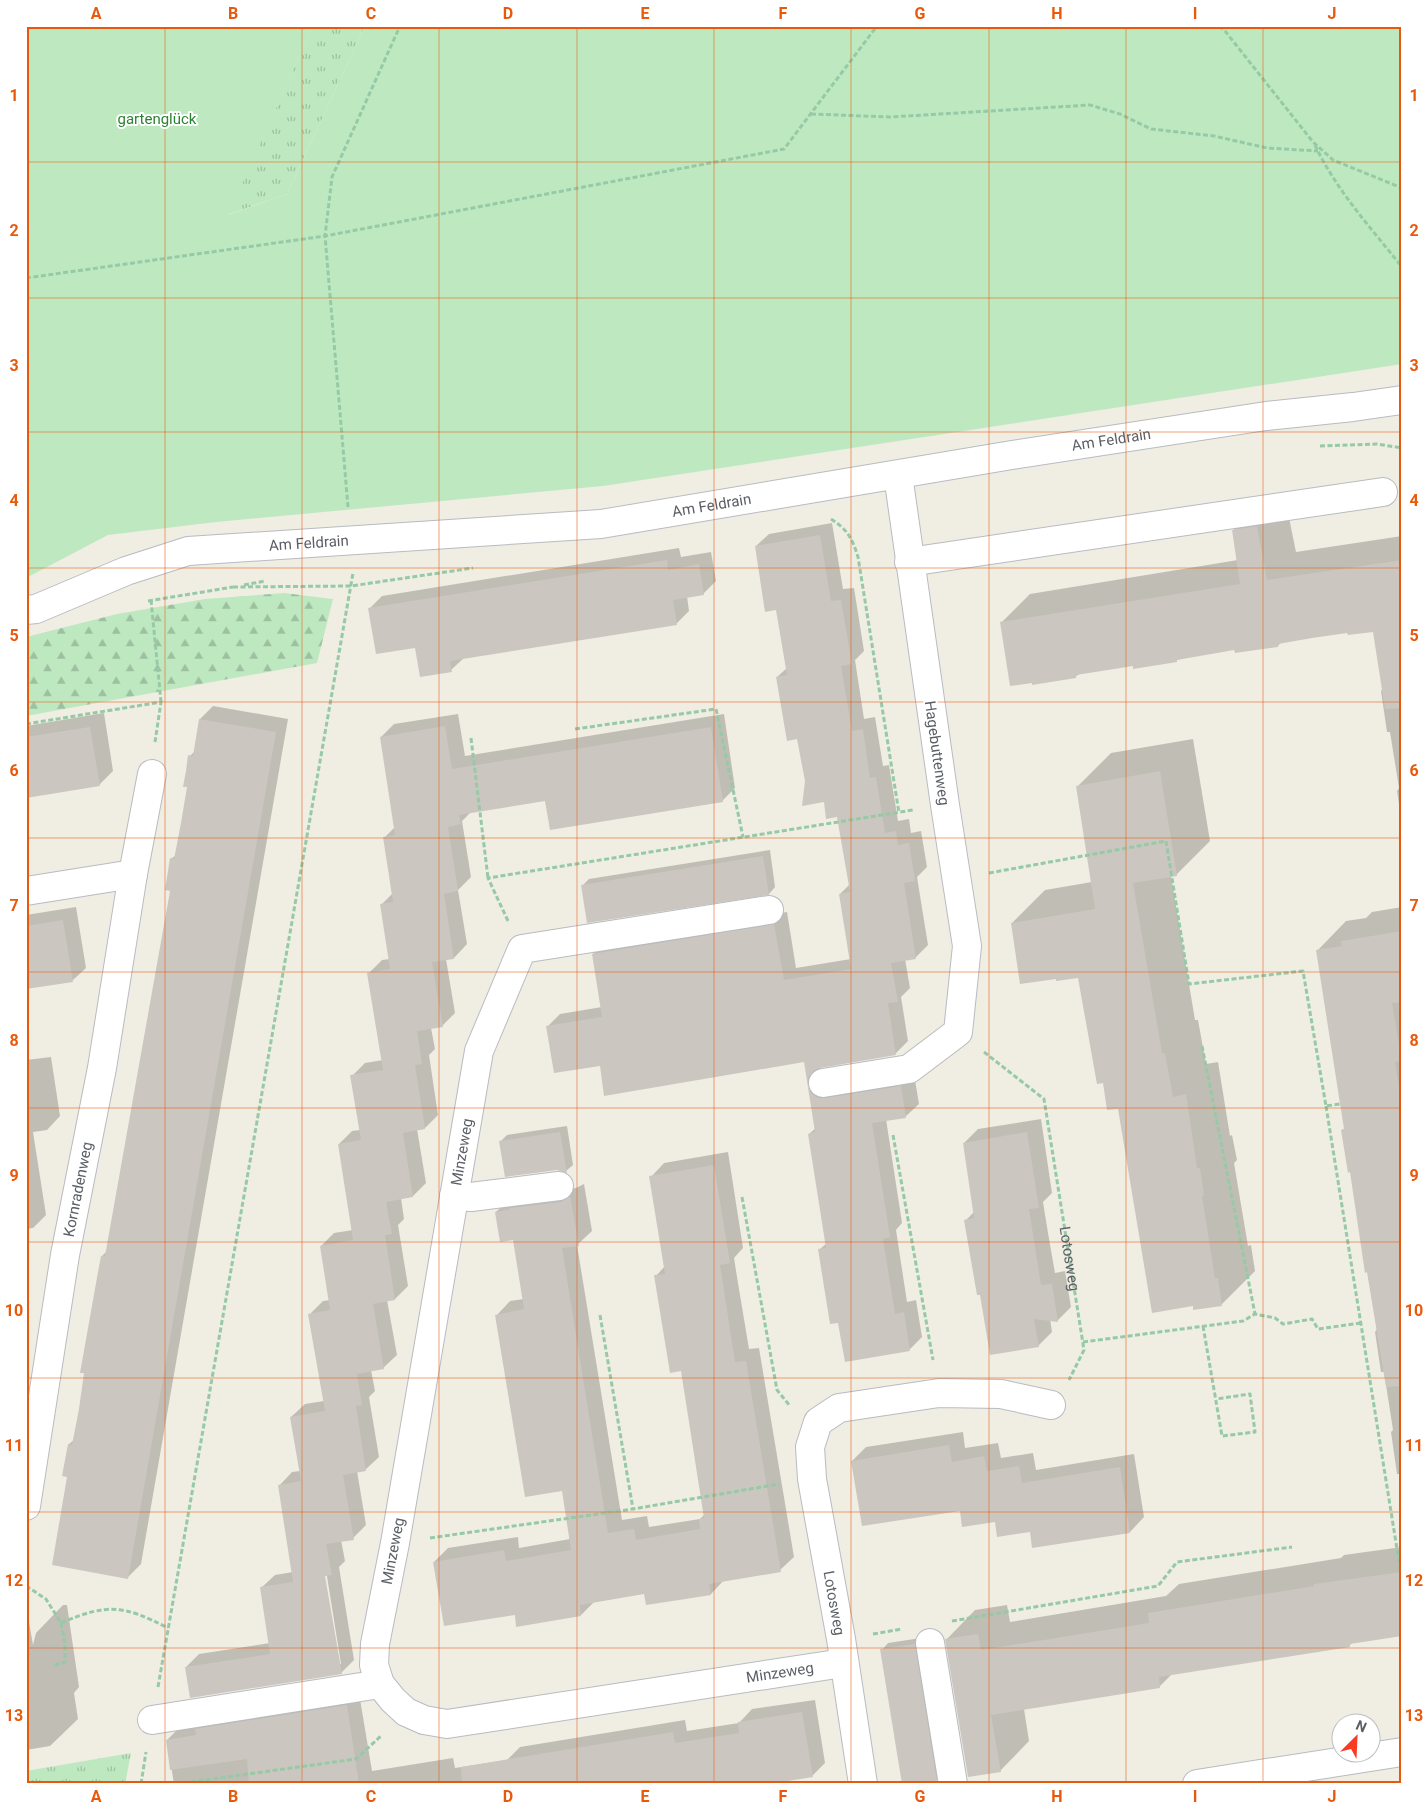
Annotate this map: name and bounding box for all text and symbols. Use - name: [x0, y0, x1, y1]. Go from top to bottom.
- text: A: [91, 4, 102, 23]
- text: B: [228, 4, 238, 23]
- text: C: [366, 4, 376, 23]
- text: D: [503, 4, 513, 23]
- text: E: [641, 4, 650, 23]
- text: F: [779, 4, 788, 23]
- text: G: [915, 4, 926, 23]
- text: H: [1051, 4, 1063, 23]
- text: I: [1193, 4, 1197, 23]
- text: J: [1328, 4, 1336, 23]
- text: 1: [9, 86, 19, 105]
- text: 1: [1409, 86, 1419, 105]
- park label: gartenglück: [118, 110, 197, 128]
- text: 2: [9, 221, 19, 240]
- text: 2: [1409, 221, 1419, 240]
- text: 3: [9, 356, 19, 375]
- text: 3: [1409, 356, 1419, 375]
- street label: Am Feldrain: [1070, 425, 1152, 455]
- street label: Am Feldrain: [671, 490, 753, 521]
- text: 4: [9, 491, 19, 510]
- text: 4: [1409, 491, 1419, 510]
- street label: Am Feldrain: [268, 532, 349, 555]
- text: 5: [9, 626, 19, 645]
- text: 5: [1409, 626, 1419, 645]
- street label: Hagebuttenweg: [921, 699, 953, 807]
- text: 6: [9, 761, 19, 780]
- text: 6: [1409, 761, 1419, 780]
- text: 7: [9, 896, 19, 915]
- text: 7: [1409, 896, 1419, 915]
- text: 8: [9, 1031, 19, 1050]
- text: 8: [1409, 1031, 1419, 1050]
- street label: Minzeweg: [447, 1117, 477, 1187]
- street label: Kornradenweg: [60, 1140, 96, 1238]
- text: 9: [9, 1166, 19, 1185]
- text: 9: [1409, 1166, 1419, 1185]
- street label: Lotosweg: [1055, 1225, 1083, 1292]
- text: 10: [5, 1301, 23, 1320]
- text: 10: [1405, 1301, 1423, 1320]
- text: 11: [5, 1436, 23, 1455]
- text: 11: [1405, 1436, 1423, 1455]
- street label: Minzeweg: [378, 1516, 408, 1586]
- street label: Lotosweg: [819, 1569, 849, 1637]
- text: 12: [5, 1571, 23, 1590]
- text: 12: [1405, 1571, 1423, 1590]
- street label: Minzeweg: [745, 1659, 815, 1687]
- text: 13: [5, 1706, 23, 1725]
- text: 13: [1405, 1706, 1423, 1725]
- north arrow: [1330, 1712, 1380, 1762]
- text: N: [1354, 1717, 1369, 1735]
- text: A: [91, 1787, 102, 1806]
- text: B: [228, 1787, 238, 1806]
- text: C: [366, 1787, 376, 1806]
- text: D: [503, 1787, 513, 1806]
- text: E: [641, 1787, 650, 1806]
- text: F: [779, 1787, 788, 1806]
- text: G: [915, 1787, 926, 1806]
- text: H: [1051, 1787, 1063, 1806]
- text: I: [1193, 1787, 1197, 1806]
- text: J: [1328, 1787, 1336, 1806]

